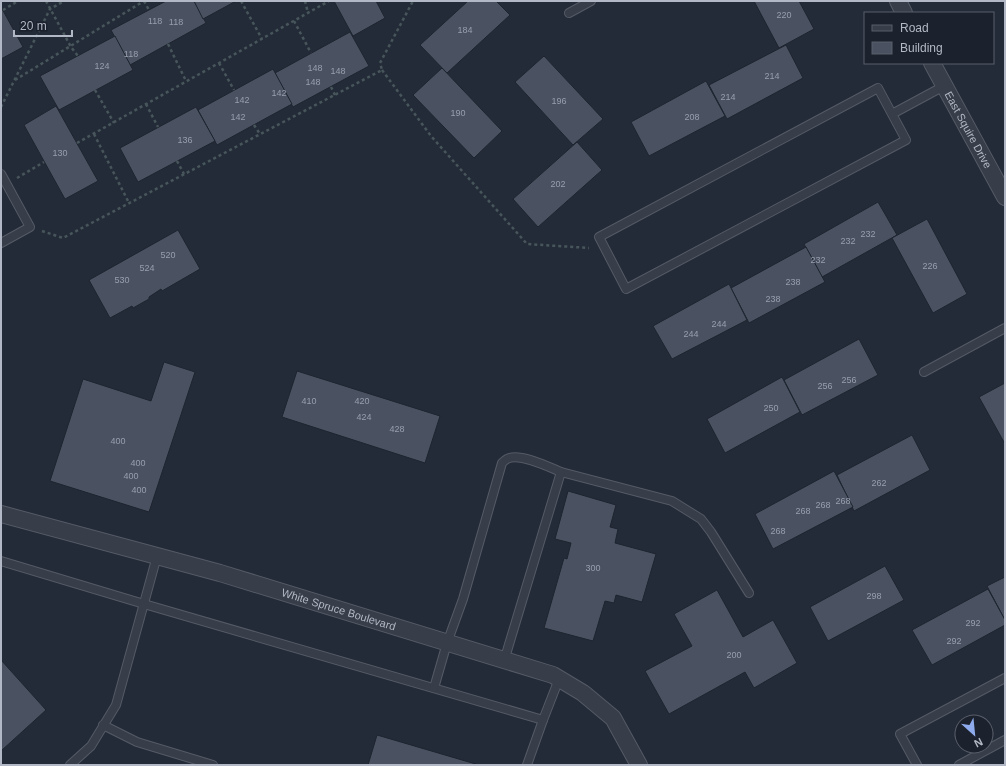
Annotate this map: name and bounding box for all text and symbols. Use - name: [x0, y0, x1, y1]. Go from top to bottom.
- house number: 220: [776, 10, 792, 20]
- scale bar: [14, 12, 72, 38]
- legend: [864, 12, 994, 64]
- house number: 118: [148, 16, 162, 26]
- house number: 118: [169, 17, 183, 27]
- text: 20 m: [20, 19, 47, 33]
- text: Road: [900, 21, 929, 35]
- house number: 184: [457, 25, 473, 35]
- text: Building: [900, 41, 943, 55]
- house number: 118: [124, 49, 138, 59]
- house number: 124: [94, 61, 110, 71]
- house number: 148: [307, 63, 323, 73]
- house number: 148: [330, 66, 346, 76]
- house number: 214: [764, 71, 780, 81]
- house number: 148: [305, 77, 321, 87]
- house number: 142: [271, 88, 287, 98]
- street label: East Squire Drive: [943, 89, 994, 170]
- house number: 214: [720, 92, 736, 102]
- house number: 142: [234, 95, 250, 105]
- house number: 196: [551, 96, 567, 106]
- house number: 190: [450, 108, 466, 118]
- house number: 142: [230, 112, 246, 122]
- house number: 208: [684, 112, 700, 122]
- house number: 136: [177, 135, 193, 145]
- house number: 130: [52, 148, 68, 158]
- house number: 202: [550, 179, 566, 189]
- house number: 232: [860, 229, 876, 239]
- house number: 232: [840, 236, 856, 246]
- house number: 520: [160, 250, 176, 260]
- house number: 232: [810, 255, 826, 265]
- house number: 226: [922, 261, 938, 271]
- house number: 524: [139, 263, 155, 273]
- house number: 530: [114, 275, 130, 285]
- house number: 238: [785, 277, 801, 287]
- house number: 238: [765, 294, 781, 304]
- house number: 244: [711, 319, 727, 329]
- house number: 244: [683, 329, 699, 339]
- house number: 256: [841, 375, 857, 385]
- house number: 256: [817, 381, 833, 391]
- house number: 410: [301, 396, 317, 406]
- house number: 420: [354, 396, 370, 406]
- house number: 250: [763, 403, 779, 413]
- house number: 424: [356, 412, 372, 422]
- house number: 428: [389, 424, 405, 434]
- house number: 400: [110, 436, 126, 446]
- house number: 400: [130, 458, 146, 468]
- house number: 400: [123, 471, 139, 481]
- house number: 262: [871, 478, 887, 488]
- house number: 400: [131, 485, 147, 495]
- house number: 268: [835, 496, 851, 506]
- house number: 268: [815, 500, 831, 510]
- house number: 268: [795, 506, 811, 516]
- house number: 268: [770, 526, 786, 536]
- house number: 300: [585, 563, 601, 573]
- street label: White Spruce Boulevard: [280, 586, 397, 633]
- house number: 298: [866, 591, 882, 601]
- house number: 292: [965, 618, 981, 628]
- house number: 292: [946, 636, 962, 646]
- house number: 200: [726, 650, 742, 660]
- north arrow: [954, 714, 994, 754]
- text: N: [972, 736, 985, 750]

